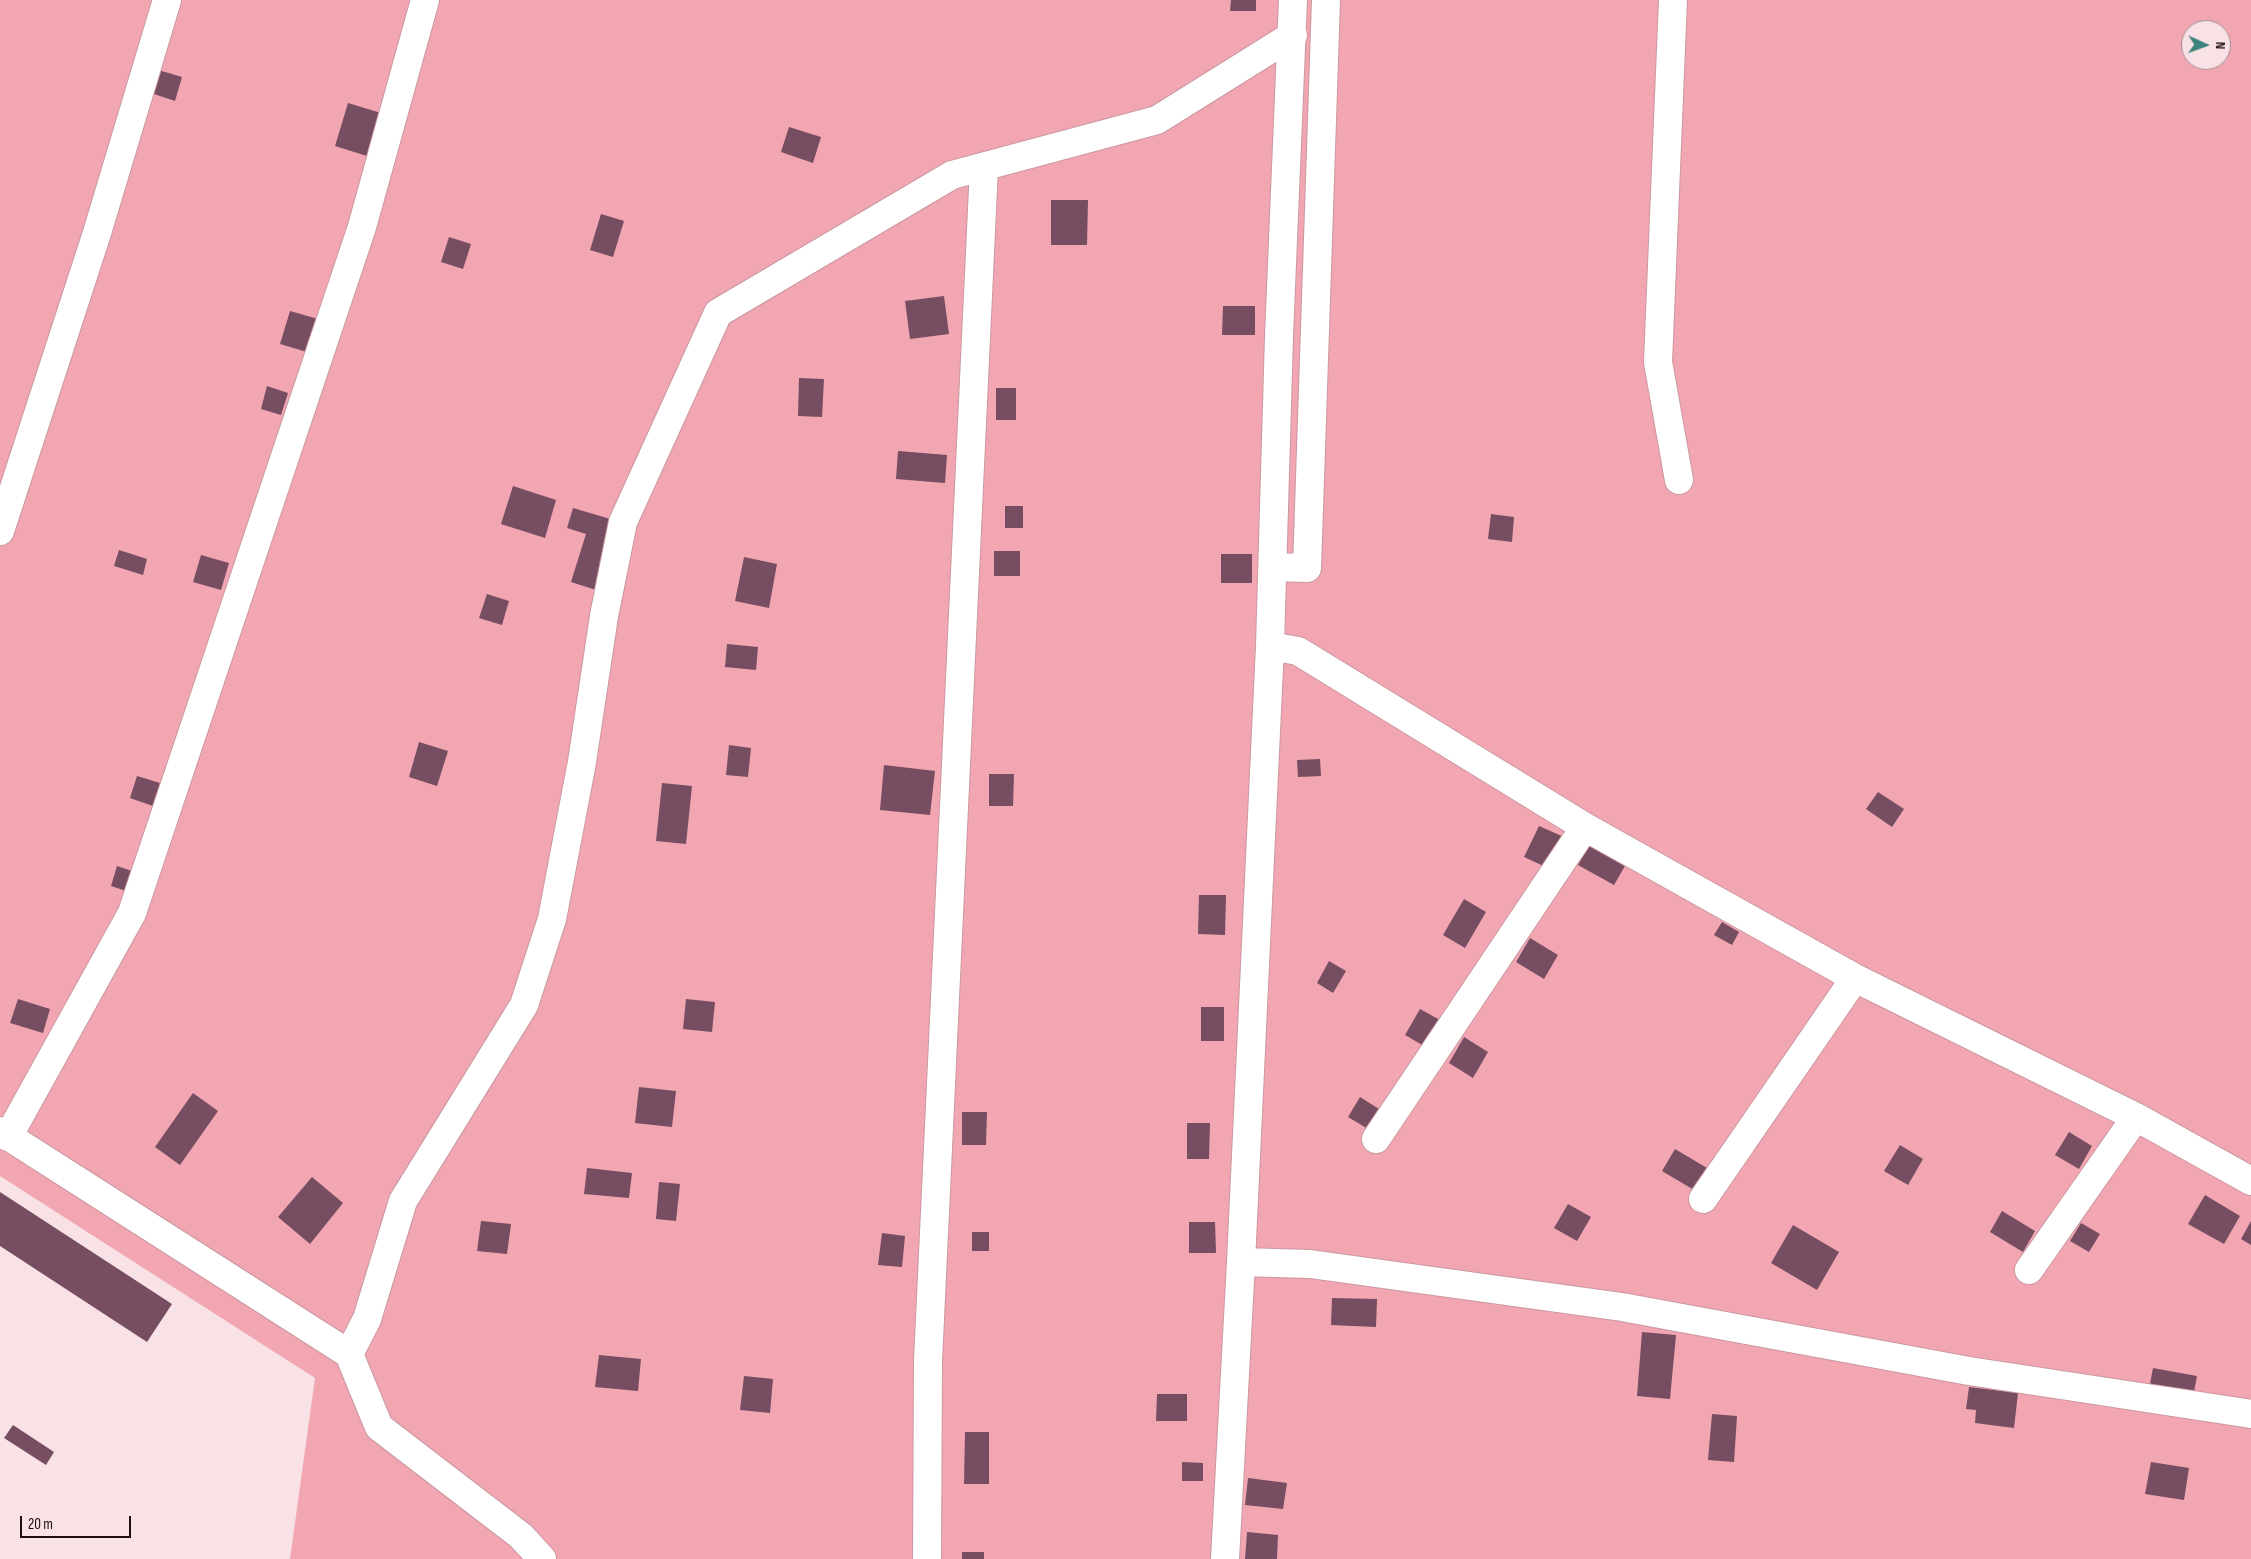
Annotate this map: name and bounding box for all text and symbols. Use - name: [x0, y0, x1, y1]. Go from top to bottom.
- north arrow: [2181, 20, 2231, 70]
- text: N: [2212, 41, 2229, 50]
- scale bar: [22, 1506, 134, 1538]
- text: 20 m: [28, 1515, 53, 1534]

